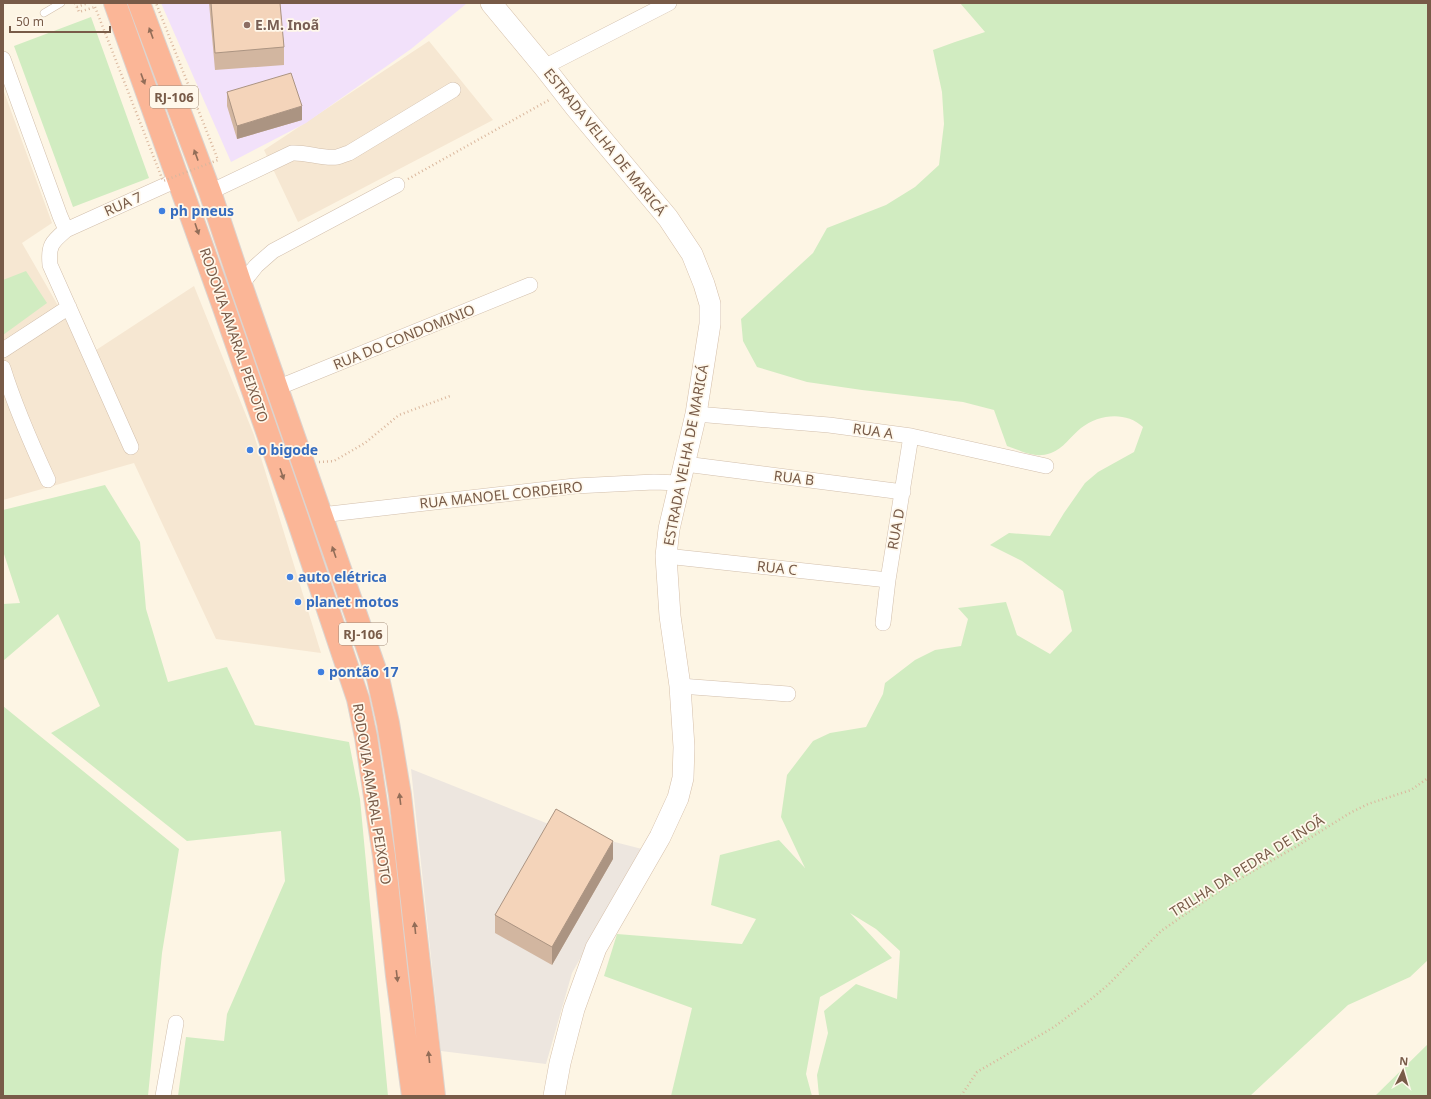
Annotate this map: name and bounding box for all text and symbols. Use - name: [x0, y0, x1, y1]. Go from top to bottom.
- scale bar: [10, 8, 110, 34]
- text: 50 m: [16, 13, 44, 30]
- place label: E.M. Inoã: [255, 15, 319, 34]
- marker: E.M. Inoã: [242, 20, 252, 30]
- one-way arrow: [147, 27, 153, 39]
- street label: ESTRADA VELHA DE MARICÁ: [540, 64, 671, 219]
- one-way arrow: [140, 74, 146, 86]
- road number: RJ-106: [150, 86, 198, 108]
- one-way arrow: [192, 149, 198, 161]
- street label: RUA 7: [101, 187, 145, 220]
- place label: ph pneus: [170, 201, 234, 220]
- marker: ph pneus: [157, 206, 167, 216]
- one-way arrow: [194, 223, 200, 235]
- street label: RODOVIA AMARAL PEIXOTO: [196, 245, 273, 425]
- street label: RUA DO CONDOMINIO: [330, 299, 478, 374]
- street label: ESTRADA VELHA DE MARICÁ: [659, 363, 712, 547]
- street label: RUA A: [852, 418, 894, 443]
- place label: o bigode: [258, 440, 318, 459]
- marker: o bigode: [245, 445, 255, 455]
- street label: RUA B: [773, 466, 815, 489]
- one-way arrow: [279, 468, 285, 480]
- street label: RUA MANOEL CORDEIRO: [418, 476, 584, 513]
- street label: RUA D: [883, 507, 908, 551]
- one-way arrow: [331, 546, 337, 558]
- street label: RUA C: [756, 556, 798, 579]
- place label: auto elétrica: [298, 567, 387, 586]
- marker: auto elétrica: [285, 572, 295, 582]
- place label: planet motos: [306, 592, 399, 611]
- marker: planet motos: [293, 597, 303, 607]
- road number: RJ-106: [339, 623, 387, 645]
- place label: pontão 17: [329, 662, 399, 681]
- marker: pontão 17: [316, 667, 326, 677]
- street label: RODOVIA AMARAL PEIXOTO: [349, 702, 396, 886]
- one-way arrow: [397, 793, 403, 805]
- street label: TRILHA DA PEDRA DE INOÃ: [1166, 810, 1327, 921]
- one-way arrow: [412, 922, 418, 934]
- one-way arrow: [394, 970, 400, 982]
- one-way arrow: [426, 1051, 432, 1063]
- north arrow: [1383, 1051, 1423, 1091]
- text: N: [1399, 1053, 1409, 1068]

